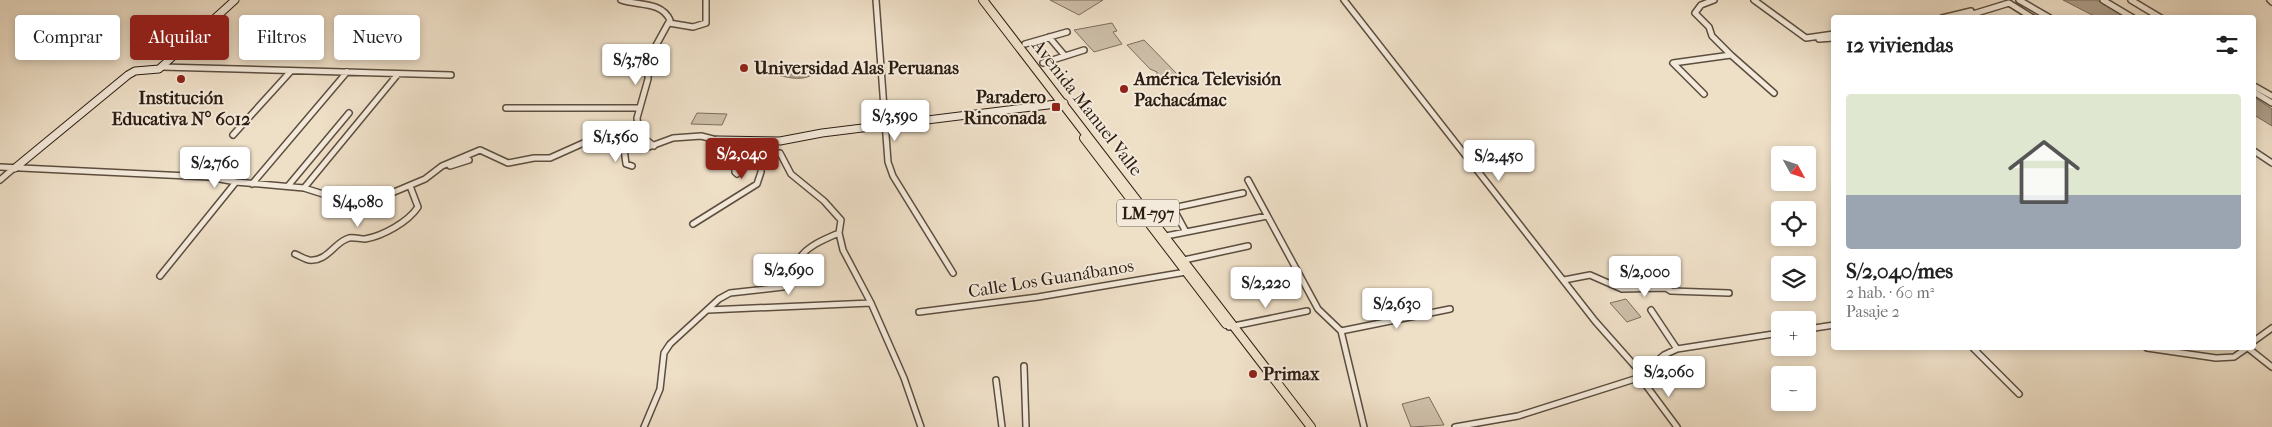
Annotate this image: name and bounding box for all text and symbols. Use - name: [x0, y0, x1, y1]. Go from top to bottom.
- chip: Comprar: [15, 15, 120, 60]
- chip: Alquilar: [130, 15, 229, 60]
- chip: Filtros: [239, 15, 324, 60]
- chip: Nuevo: [334, 15, 420, 60]
- icon: filters: [2213, 31, 2241, 59]
- text: 12 viviendas: [1846, 33, 1953, 57]
- street label: Avenida Manuel Valle: [1027, 35, 1147, 180]
- pin: S/3,780: [590, 44, 682, 86]
- text: S/3,780: [613, 50, 659, 69]
- place label: Universidad Alas Peruanas: [753, 58, 959, 79]
- marker: Universidad Alas Peruanas: [738, 62, 750, 74]
- place label: América Televisión Pachacámac: [1133, 69, 1282, 111]
- marker: Institución Educativa N° 6012: [175, 73, 187, 85]
- marker: América Televisión Pachacámac: [1118, 83, 1130, 95]
- place label: Paradero Rinconada: [963, 87, 1047, 129]
- place label: Institución Educativa N° 6012: [112, 88, 250, 130]
- pin: S/3,590: [849, 100, 941, 142]
- marker: Paradero Rinconada: [1050, 101, 1062, 113]
- text: S/3,590: [872, 106, 918, 125]
- pin: S/1,560: [570, 120, 662, 163]
- text: S/1,560: [594, 127, 638, 146]
- icon: home: [1999, 127, 2089, 217]
- pin: S/2,040: [696, 138, 788, 180]
- pin: S/2,450: [1453, 140, 1545, 182]
- text: S/2,040: [717, 144, 767, 163]
- pin: S/2,760: [169, 146, 261, 189]
- text: S/2,450: [1475, 146, 1523, 165]
- north arrow: [1771, 146, 1816, 191]
- map controls: [1771, 146, 1816, 411]
- text: S/2,760: [191, 153, 239, 172]
- pin: S/4,080: [312, 186, 404, 228]
- text: S/4,080: [333, 192, 383, 211]
- road number: LM-797: [1117, 200, 1179, 227]
- button: locate: [1771, 201, 1816, 246]
- pin: S/2,690: [743, 254, 835, 296]
- street label: Calle Los Guanábanos: [967, 255, 1136, 302]
- pin: S/2,000: [1599, 256, 1691, 298]
- button: layers: [1771, 256, 1816, 301]
- text: S/2,040/mes: [1846, 259, 1953, 283]
- text: S/2,690: [764, 260, 814, 279]
- text: S/2,000: [1620, 262, 1670, 281]
- pin: S/2,220: [1220, 266, 1312, 309]
- text: S/2,220: [1242, 273, 1290, 292]
- text: 2 hab. · 60 m²: [1846, 283, 1934, 302]
- pin: S/2,630: [1351, 288, 1443, 330]
- text: S/2,630: [1373, 294, 1421, 313]
- text: Pasaje 2: [1846, 302, 1900, 321]
- button: +: [1771, 311, 1816, 356]
- pin: S/2,060: [1623, 356, 1715, 398]
- text: S/2,060: [1644, 362, 1694, 381]
- place label: Primax: [1263, 364, 1320, 385]
- button: −: [1771, 366, 1816, 411]
- marker: Primax: [1247, 368, 1259, 380]

